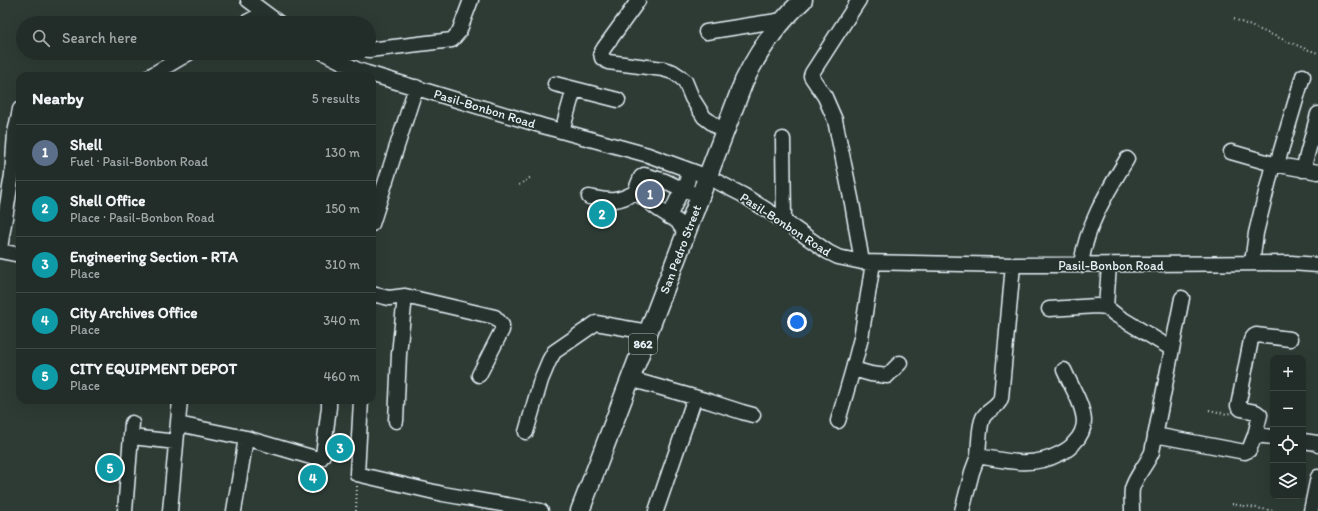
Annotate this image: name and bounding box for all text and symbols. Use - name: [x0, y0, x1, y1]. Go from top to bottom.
- search box: [16, 16, 376, 60]
- icon: search: [30, 27, 52, 49]
- text: Search here: [62, 29, 137, 47]
- street label: Pasil-Bonbon Road: [432, 86, 538, 131]
- text: Nearby: [32, 88, 84, 108]
- text: 5 results: [312, 91, 360, 106]
- text: Shell: [70, 136, 102, 154]
- text: 1: [42, 145, 48, 160]
- text: 130 m: [325, 145, 360, 160]
- text: Fuel · Pasil-Bonbon Road: [70, 154, 208, 169]
- pin: 1: [637, 179, 663, 209]
- street label: Pasil-Bonbon Road: [737, 189, 834, 259]
- text: Shell Office: [70, 192, 145, 210]
- pin: 2: [589, 199, 615, 229]
- text: 2: [42, 201, 48, 216]
- text: 150 m: [325, 201, 360, 216]
- street label: San Pedro Street: [657, 203, 704, 296]
- text: Place · Pasil-Bonbon Road: [70, 210, 214, 225]
- text: Engineering Section - RTA: [70, 248, 238, 266]
- text: 3: [41, 257, 49, 272]
- text: 310 m: [325, 257, 360, 272]
- street label: Pasil-Bonbon Road: [1058, 258, 1164, 273]
- text: Place: [70, 266, 100, 281]
- text: City Archives Office: [70, 304, 197, 322]
- your location: [787, 312, 807, 332]
- text: 4: [41, 313, 49, 328]
- text: 340 m: [323, 313, 360, 328]
- text: Place: [70, 322, 100, 337]
- road number: 862: [629, 334, 657, 354]
- map controls: [1270, 355, 1306, 499]
- button: +: [1270, 355, 1306, 391]
- text: CITY EQUIPMENT DEPOT: [70, 360, 237, 378]
- text: 5: [42, 369, 48, 384]
- text: 460 m: [323, 369, 360, 384]
- text: Place: [70, 378, 100, 393]
- button: −: [1270, 391, 1306, 427]
- button: locate: [1270, 427, 1306, 463]
- pin: 3: [327, 433, 353, 463]
- pin: 5: [97, 453, 123, 483]
- pin: 4: [300, 463, 326, 493]
- button: layers: [1270, 463, 1306, 499]

